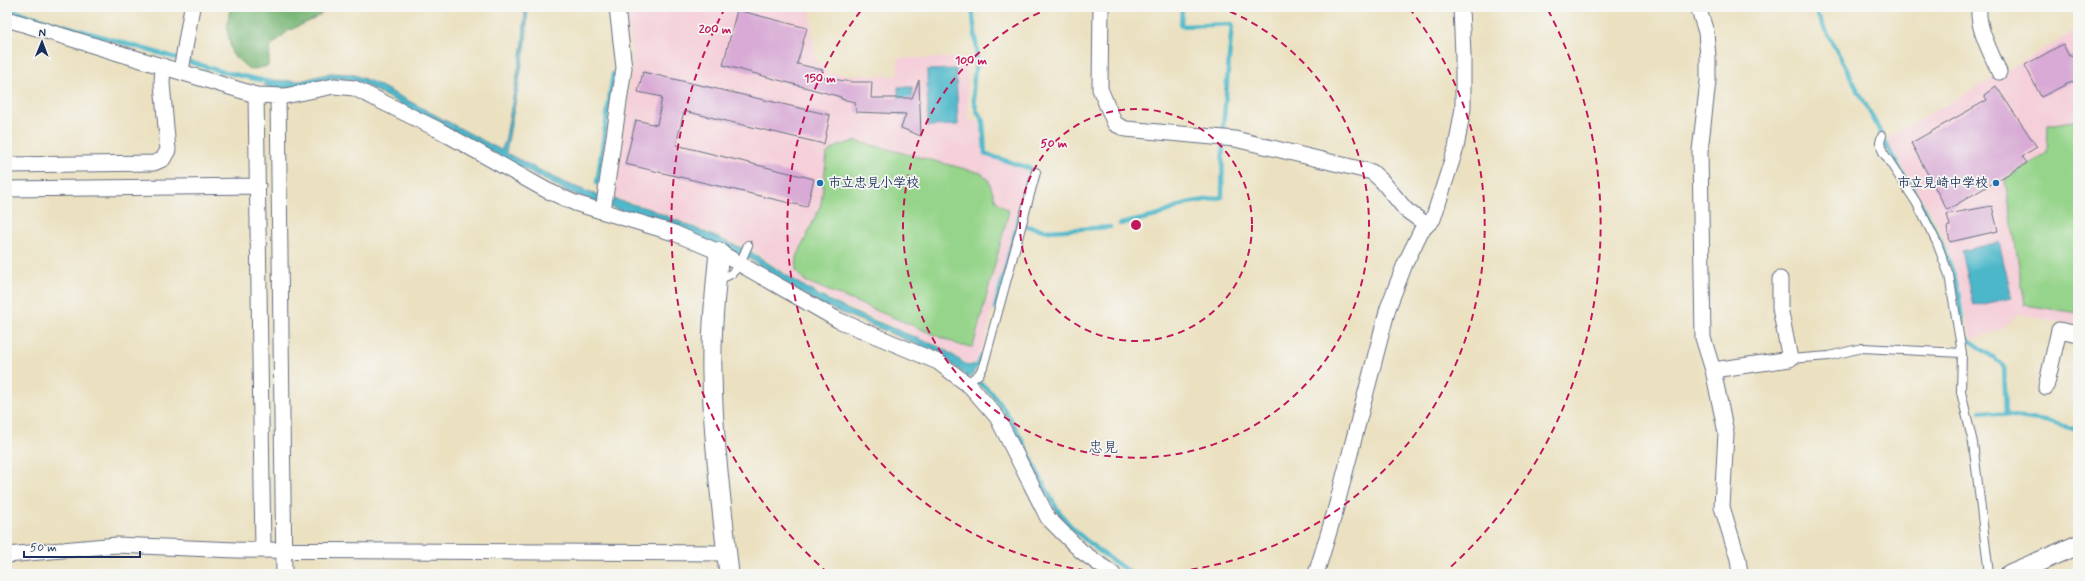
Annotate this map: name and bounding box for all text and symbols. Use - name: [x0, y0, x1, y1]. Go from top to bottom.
- north arrow: [22, 22, 62, 62]
- text: 200 m: [699, 22, 732, 38]
- text: N: [38, 26, 46, 40]
- text: 100 m: [955, 53, 988, 69]
- text: 150 m: [804, 71, 836, 87]
- text: 50 m: [1041, 136, 1068, 152]
- place label: 市立忠見小学校: [828, 175, 919, 192]
- place label: 市立見崎中学校: [1897, 175, 1988, 192]
- marker: 市立忠見小学校: [815, 178, 825, 188]
- marker: 市立見崎中学校: [1991, 178, 2001, 188]
- centre of rings: [1129, 218, 1143, 232]
- district label: 忠見: [1088, 438, 1118, 458]
- scale bar: [24, 533, 140, 559]
- text: 50 m: [30, 540, 57, 556]

